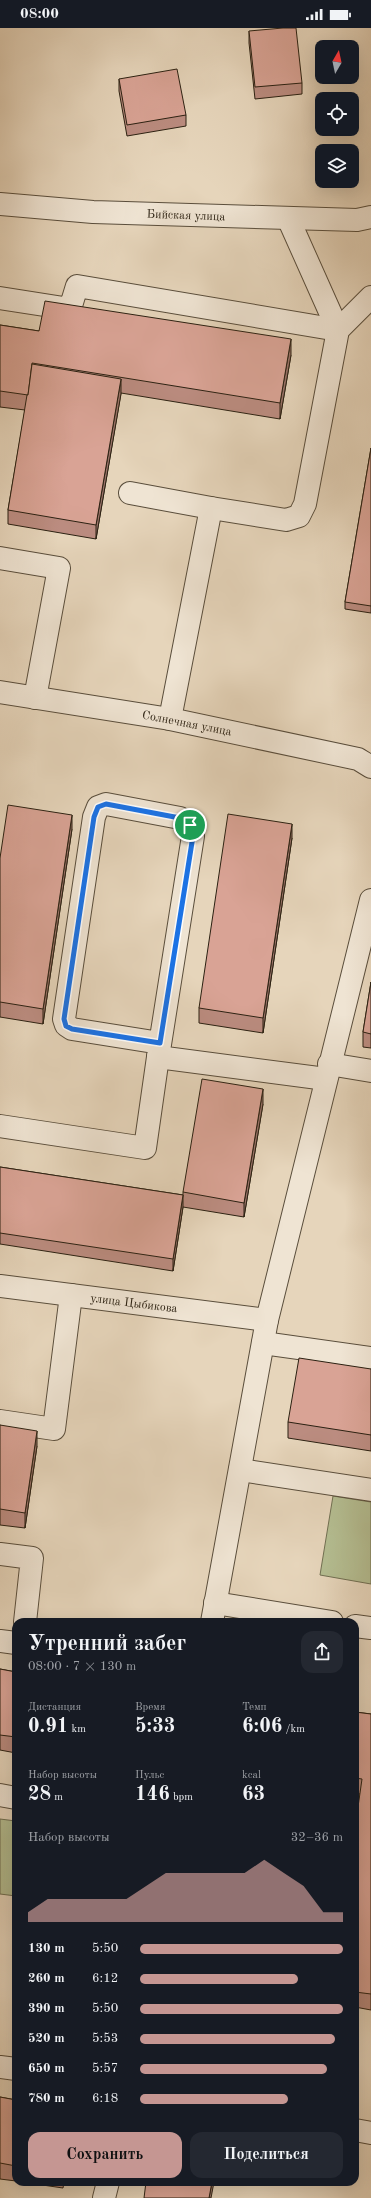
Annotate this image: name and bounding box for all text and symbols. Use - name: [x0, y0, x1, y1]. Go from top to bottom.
- text: 08:00: [20, 7, 59, 22]
- north arrow: [315, 40, 359, 84]
- map controls: [315, 40, 359, 188]
- button: locate: [315, 92, 359, 136]
- button: layers: [315, 144, 359, 188]
- street label: Бийская улица: [146, 209, 226, 223]
- street label: Солнечная улица: [141, 709, 233, 739]
- pin: [173, 808, 207, 842]
- icon: arrive: [179, 814, 201, 836]
- street label: улица Цыбикова: [90, 1293, 178, 1315]
- button: share: [301, 1631, 343, 1673]
- text: Утренний забег: [28, 1633, 186, 1655]
- text: 08:00 · 7 × 130 m: [28, 1660, 136, 1673]
- text: Дистанция: [28, 1702, 81, 1713]
- text: Время: [135, 1702, 165, 1713]
- text: Темп: [242, 1702, 267, 1713]
- text: 0.91: [28, 1717, 68, 1737]
- text: 5:33: [135, 1717, 175, 1737]
- text: 6:06: [242, 1717, 282, 1737]
- text: km: [68, 1724, 86, 1735]
- text: /km: [282, 1724, 305, 1735]
- text: Набор высоты: [28, 1770, 97, 1781]
- text: Пульс: [135, 1770, 164, 1781]
- text: kcal: [242, 1770, 261, 1781]
- text: 28: [28, 1785, 51, 1805]
- text: 146: [135, 1785, 170, 1805]
- text: 63: [242, 1785, 265, 1805]
- text: m: [51, 1792, 63, 1803]
- text: bpm: [170, 1792, 193, 1803]
- text: Набор высоты: [28, 1831, 110, 1844]
- text: 32–36 m: [291, 1831, 343, 1844]
- text: 130 m: [28, 1942, 65, 1955]
- text: 5:50: [92, 1942, 118, 1955]
- text: 260 m: [28, 1972, 65, 1985]
- text: 6:12: [92, 1972, 118, 1985]
- text: 390 m: [28, 2002, 65, 2015]
- text: 5:50: [92, 2002, 118, 2015]
- text: 520 m: [28, 2032, 65, 2045]
- text: 5:53: [92, 2032, 118, 2045]
- text: 650 m: [28, 2062, 65, 2075]
- text: 5:57: [92, 2062, 118, 2075]
- text: 780 m: [28, 2092, 65, 2105]
- text: 6:18: [92, 2092, 118, 2105]
- button: Сохранить: [28, 2132, 182, 2178]
- button: Поделиться: [190, 2132, 343, 2178]

